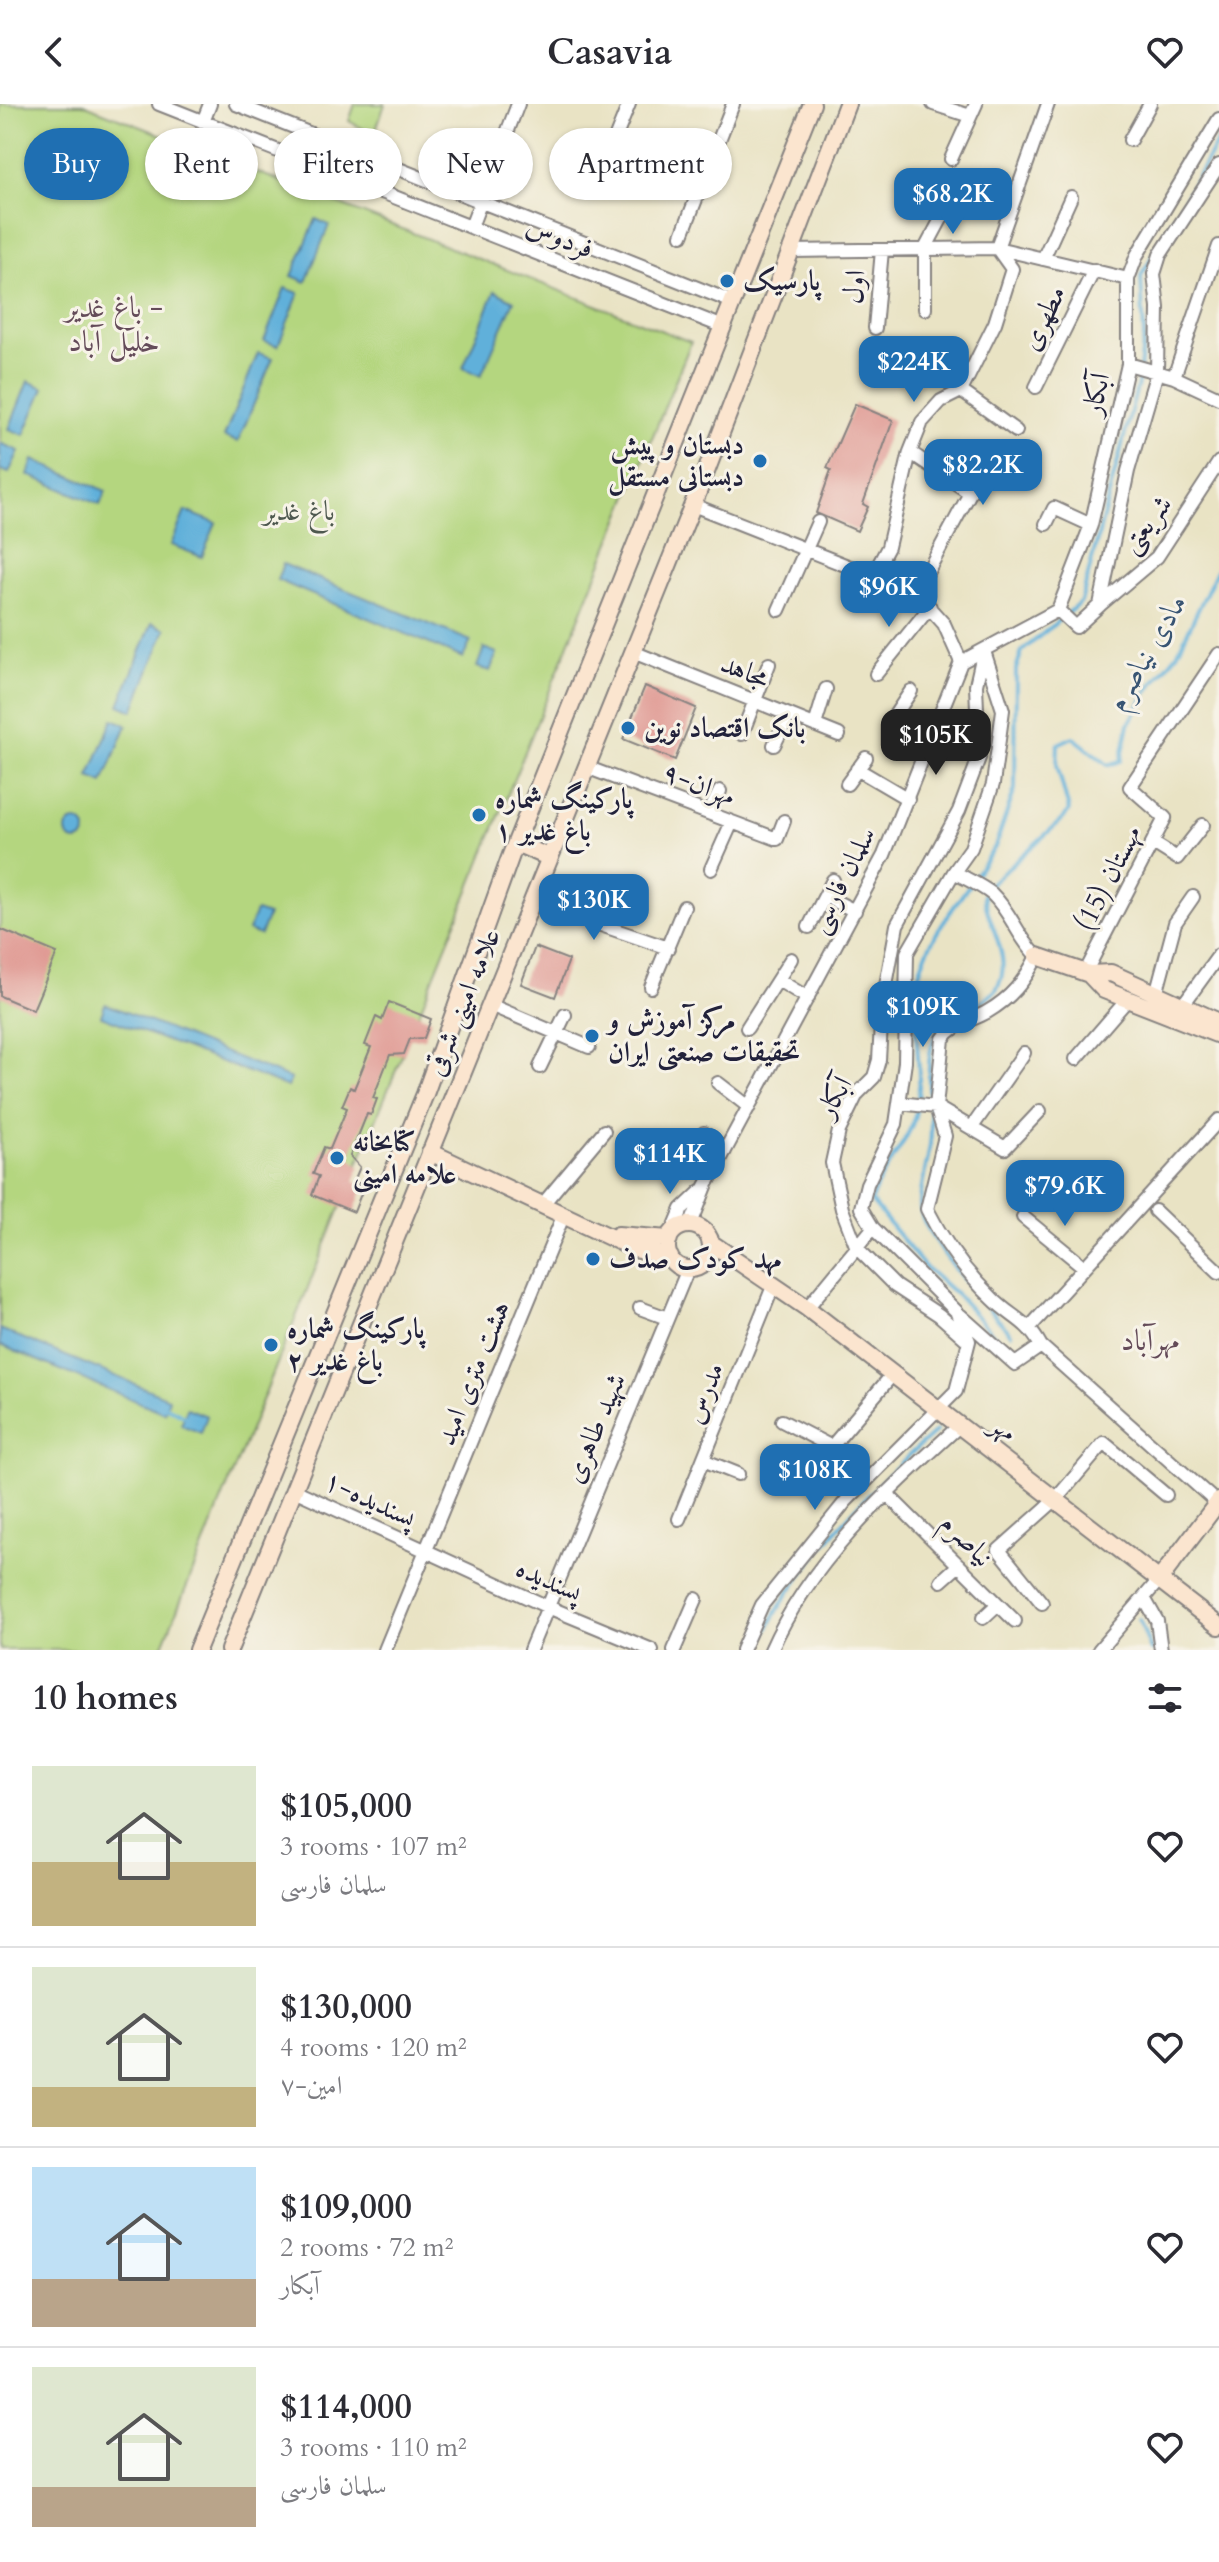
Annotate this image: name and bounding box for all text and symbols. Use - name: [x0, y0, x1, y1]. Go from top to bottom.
- text: Casavia: [547, 28, 672, 77]
- icon: back: [32, 30, 76, 74]
- icon: heart: [1143, 30, 1187, 74]
- chip: Buy: [24, 128, 129, 200]
- chip: Rent: [145, 128, 258, 200]
- chip: Filters: [274, 128, 402, 200]
- chip: New: [418, 128, 533, 200]
- chip: Apartment: [549, 128, 732, 200]
- pin: $68.2K: [888, 168, 1018, 236]
- text: $68.2K: [912, 176, 994, 211]
- street label: فردوس: [521, 206, 599, 268]
- place label: پارسیک: [743, 262, 822, 301]
- street label: اول: [834, 268, 874, 306]
- marker: پارسیک: [718, 272, 736, 290]
- street label: مطهری: [1011, 279, 1075, 357]
- district label: باغ غدیر - خلیل آباد: [62, 287, 163, 362]
- pin: $224K: [858, 336, 970, 404]
- text: $224K: [877, 344, 951, 379]
- street label: آبکار: [1072, 366, 1120, 422]
- place label: دبستان و پیش دبستانی مستقل: [608, 426, 744, 496]
- pin: $82.2K: [918, 439, 1048, 507]
- text: $82.2K: [942, 447, 1024, 482]
- marker: دبستان و پیش دبستانی مستقل: [751, 452, 769, 470]
- street label: شریعتی: [1111, 487, 1182, 562]
- park label: باغ غدیر: [260, 492, 335, 534]
- pin: $96K: [842, 561, 936, 629]
- text: $96K: [858, 569, 920, 604]
- water label: مادی نیاصرم: [1097, 586, 1201, 721]
- street label: مجاهد: [715, 644, 775, 698]
- place label: بانک اقتصاد نوین: [644, 709, 806, 747]
- pin: $105K: [880, 709, 992, 777]
- text: $105K: [899, 717, 973, 752]
- marker: بانک اقتصاد نوین: [619, 719, 637, 737]
- street label: ۹-مهران: [657, 753, 741, 815]
- place label: پارکینگ شماره ۱ باغ غدیر: [495, 780, 634, 854]
- marker: پارکینگ شماره ۱ باغ غدیر: [470, 806, 488, 824]
- street label: مهستان (15): [1065, 819, 1151, 937]
- street label: سلمان فارسی: [799, 820, 885, 940]
- pin: $130K: [538, 874, 650, 942]
- text: $130K: [557, 882, 631, 917]
- street label: علامه امینی شرقی: [416, 923, 511, 1082]
- pin: $109K: [867, 981, 979, 1049]
- text: $109K: [886, 989, 960, 1024]
- place label: مرکز آموزش و تحقیقات صنعتی ایران: [605, 1001, 800, 1071]
- marker: مرکز آموزش و تحقیقات صنعتی ایران: [583, 1027, 601, 1045]
- street label: آبکار: [805, 1067, 863, 1128]
- place label: کتابخانه علامه امینی: [353, 1123, 457, 1193]
- pin: $114K: [614, 1128, 726, 1196]
- text: $114K: [633, 1136, 707, 1171]
- marker: کتابخانه علامه امینی: [328, 1149, 346, 1167]
- pin: $79.6K: [1000, 1160, 1130, 1228]
- text: $79.6K: [1024, 1168, 1106, 1203]
- place label: مهد کودک صدف: [609, 1240, 782, 1278]
- marker: مهد کودک صدف: [584, 1250, 602, 1268]
- street label: هشت متری امید: [427, 1295, 519, 1451]
- place label: پارکینگ شماره ۲ باغ غدیر: [287, 1310, 426, 1384]
- district label: مهرآباد: [1121, 1320, 1179, 1361]
- marker: پارکینگ شماره ۲ باغ غدیر: [262, 1336, 280, 1354]
- street label: مدرس: [675, 1357, 733, 1429]
- street label: شهید طاهری: [555, 1367, 635, 1489]
- street label: مهر: [981, 1404, 1025, 1451]
- pin: $108K: [759, 1444, 871, 1512]
- text: $108K: [778, 1452, 852, 1487]
- street label: ۱-پسندیده: [318, 1461, 424, 1538]
- street label: نیاصرم: [928, 1505, 1002, 1579]
- street label: پسندیده: [510, 1549, 590, 1612]
- text: 10 homes: [32, 1675, 178, 1721]
- icon: filters: [1143, 1676, 1187, 1720]
- text: $105,000: [280, 1783, 412, 1829]
- icon: home: [96, 1798, 192, 1894]
- icon: heart: [1143, 1824, 1187, 1868]
- text: 3 rooms · 107 m²: [280, 1829, 467, 1864]
- text: سلمان فارسی: [280, 1867, 387, 1902]
- text: $130,000: [280, 1984, 412, 2030]
- icon: home: [96, 1999, 192, 2095]
- icon: heart: [1143, 2025, 1187, 2069]
- text: 4 rooms · 120 m²: [280, 2030, 467, 2065]
- text: ۷-امین: [280, 2068, 342, 2103]
- text: $109,000: [280, 2184, 412, 2230]
- icon: home: [96, 2199, 192, 2295]
- icon: heart: [1143, 2225, 1187, 2269]
- text: 2 rooms · 72 m²: [280, 2230, 453, 2265]
- text: آبکار: [280, 2268, 320, 2303]
- text: $114,000: [280, 2384, 412, 2430]
- icon: home: [96, 2399, 192, 2495]
- icon: heart: [1143, 2425, 1187, 2469]
- text: 3 rooms · 110 m²: [280, 2430, 467, 2465]
- text: سلمان فارسی: [280, 2468, 387, 2503]

